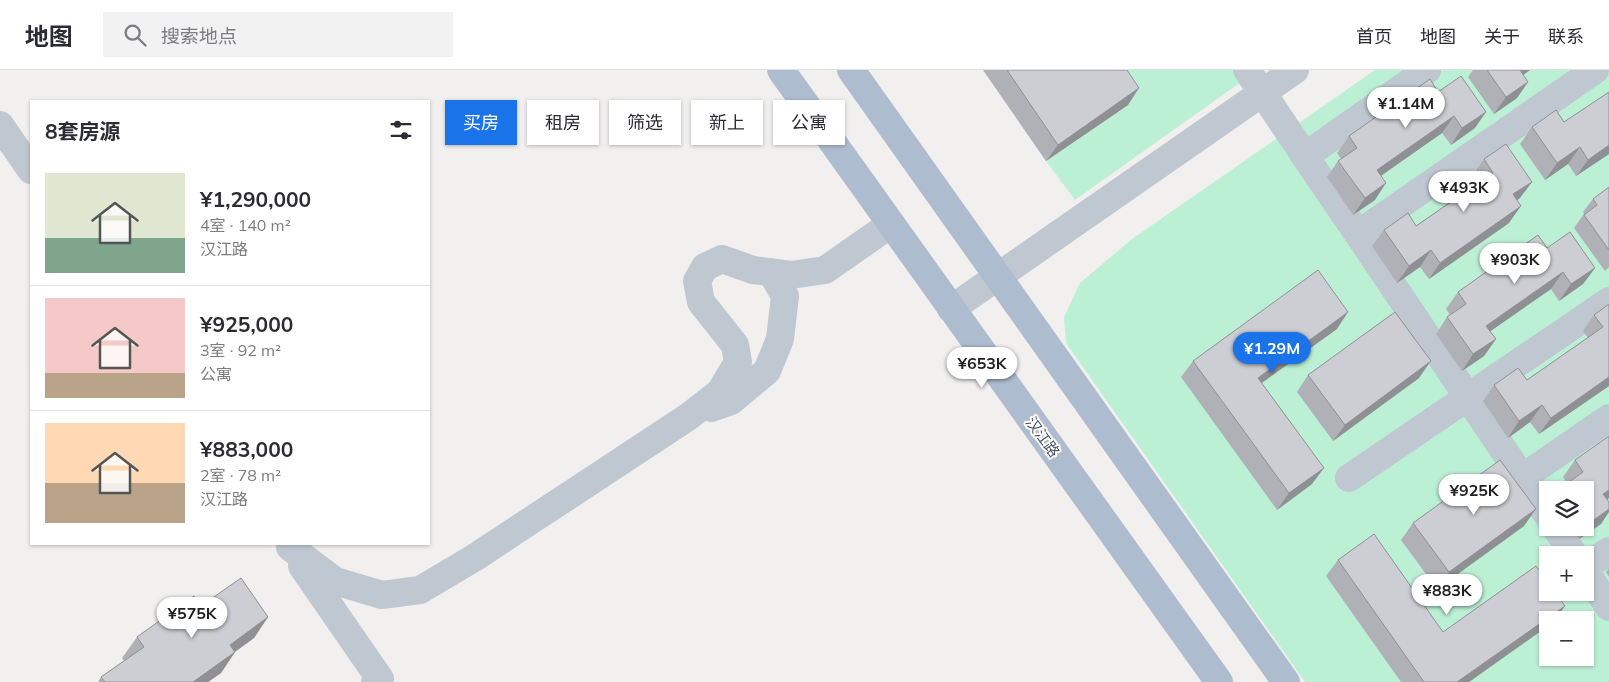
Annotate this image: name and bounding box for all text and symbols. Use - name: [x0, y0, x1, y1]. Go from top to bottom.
- search box: [103, 12, 453, 57]
- text: 地图: [25, 21, 73, 51]
- icon: search: [121, 21, 149, 49]
- text: 搜索地点: [161, 24, 237, 48]
- text: 首页: [1356, 25, 1392, 48]
- text: 地图: [1420, 25, 1456, 48]
- text: 关于: [1484, 25, 1520, 48]
- text: 联系: [1548, 25, 1584, 48]
- pin: ¥1.14M: [1365, 87, 1447, 129]
- text: ¥1.14M: [1378, 93, 1434, 113]
- chip: 买房: [445, 100, 517, 145]
- chip: 租房: [527, 100, 599, 145]
- chip: 筛选: [609, 100, 681, 145]
- chip: 新上: [691, 100, 763, 145]
- chip: 公寓: [773, 100, 845, 145]
- icon: filters: [387, 116, 415, 144]
- text: 8套房源: [45, 118, 121, 144]
- pin: ¥493K: [1429, 170, 1499, 213]
- text: ¥493K: [1439, 177, 1489, 197]
- text: ¥1,290,000: [200, 186, 311, 212]
- icon: home: [85, 193, 145, 253]
- text: 4室 · 140 m²: [200, 215, 291, 235]
- text: 汉江路: [200, 239, 248, 259]
- pin: ¥903K: [1480, 242, 1550, 285]
- text: ¥903K: [1490, 249, 1540, 269]
- text: ¥925,000: [200, 311, 293, 337]
- icon: home: [85, 318, 145, 378]
- pin: ¥1.29M: [1231, 332, 1313, 374]
- text: ¥1.29M: [1244, 338, 1300, 358]
- text: 3室 · 92 m²: [200, 340, 281, 360]
- pin: ¥653K: [947, 346, 1017, 389]
- text: ¥653K: [957, 353, 1007, 373]
- text: 公寓: [200, 364, 232, 384]
- street label: 汉江路: [1022, 413, 1064, 461]
- text: ¥883,000: [200, 436, 293, 462]
- icon: home: [85, 443, 145, 503]
- text: 2室 · 78 m²: [200, 465, 281, 485]
- pin: ¥925K: [1439, 474, 1509, 516]
- text: ¥925K: [1449, 480, 1499, 500]
- map controls: [1539, 481, 1594, 666]
- button: layers: [1539, 481, 1594, 536]
- text: 汉江路: [200, 489, 248, 509]
- button: +: [1539, 546, 1594, 601]
- pin: ¥883K: [1412, 574, 1482, 616]
- text: ¥883K: [1422, 580, 1472, 600]
- pin: ¥575K: [157, 596, 227, 639]
- text: ¥575K: [167, 603, 217, 623]
- button: −: [1539, 611, 1594, 666]

